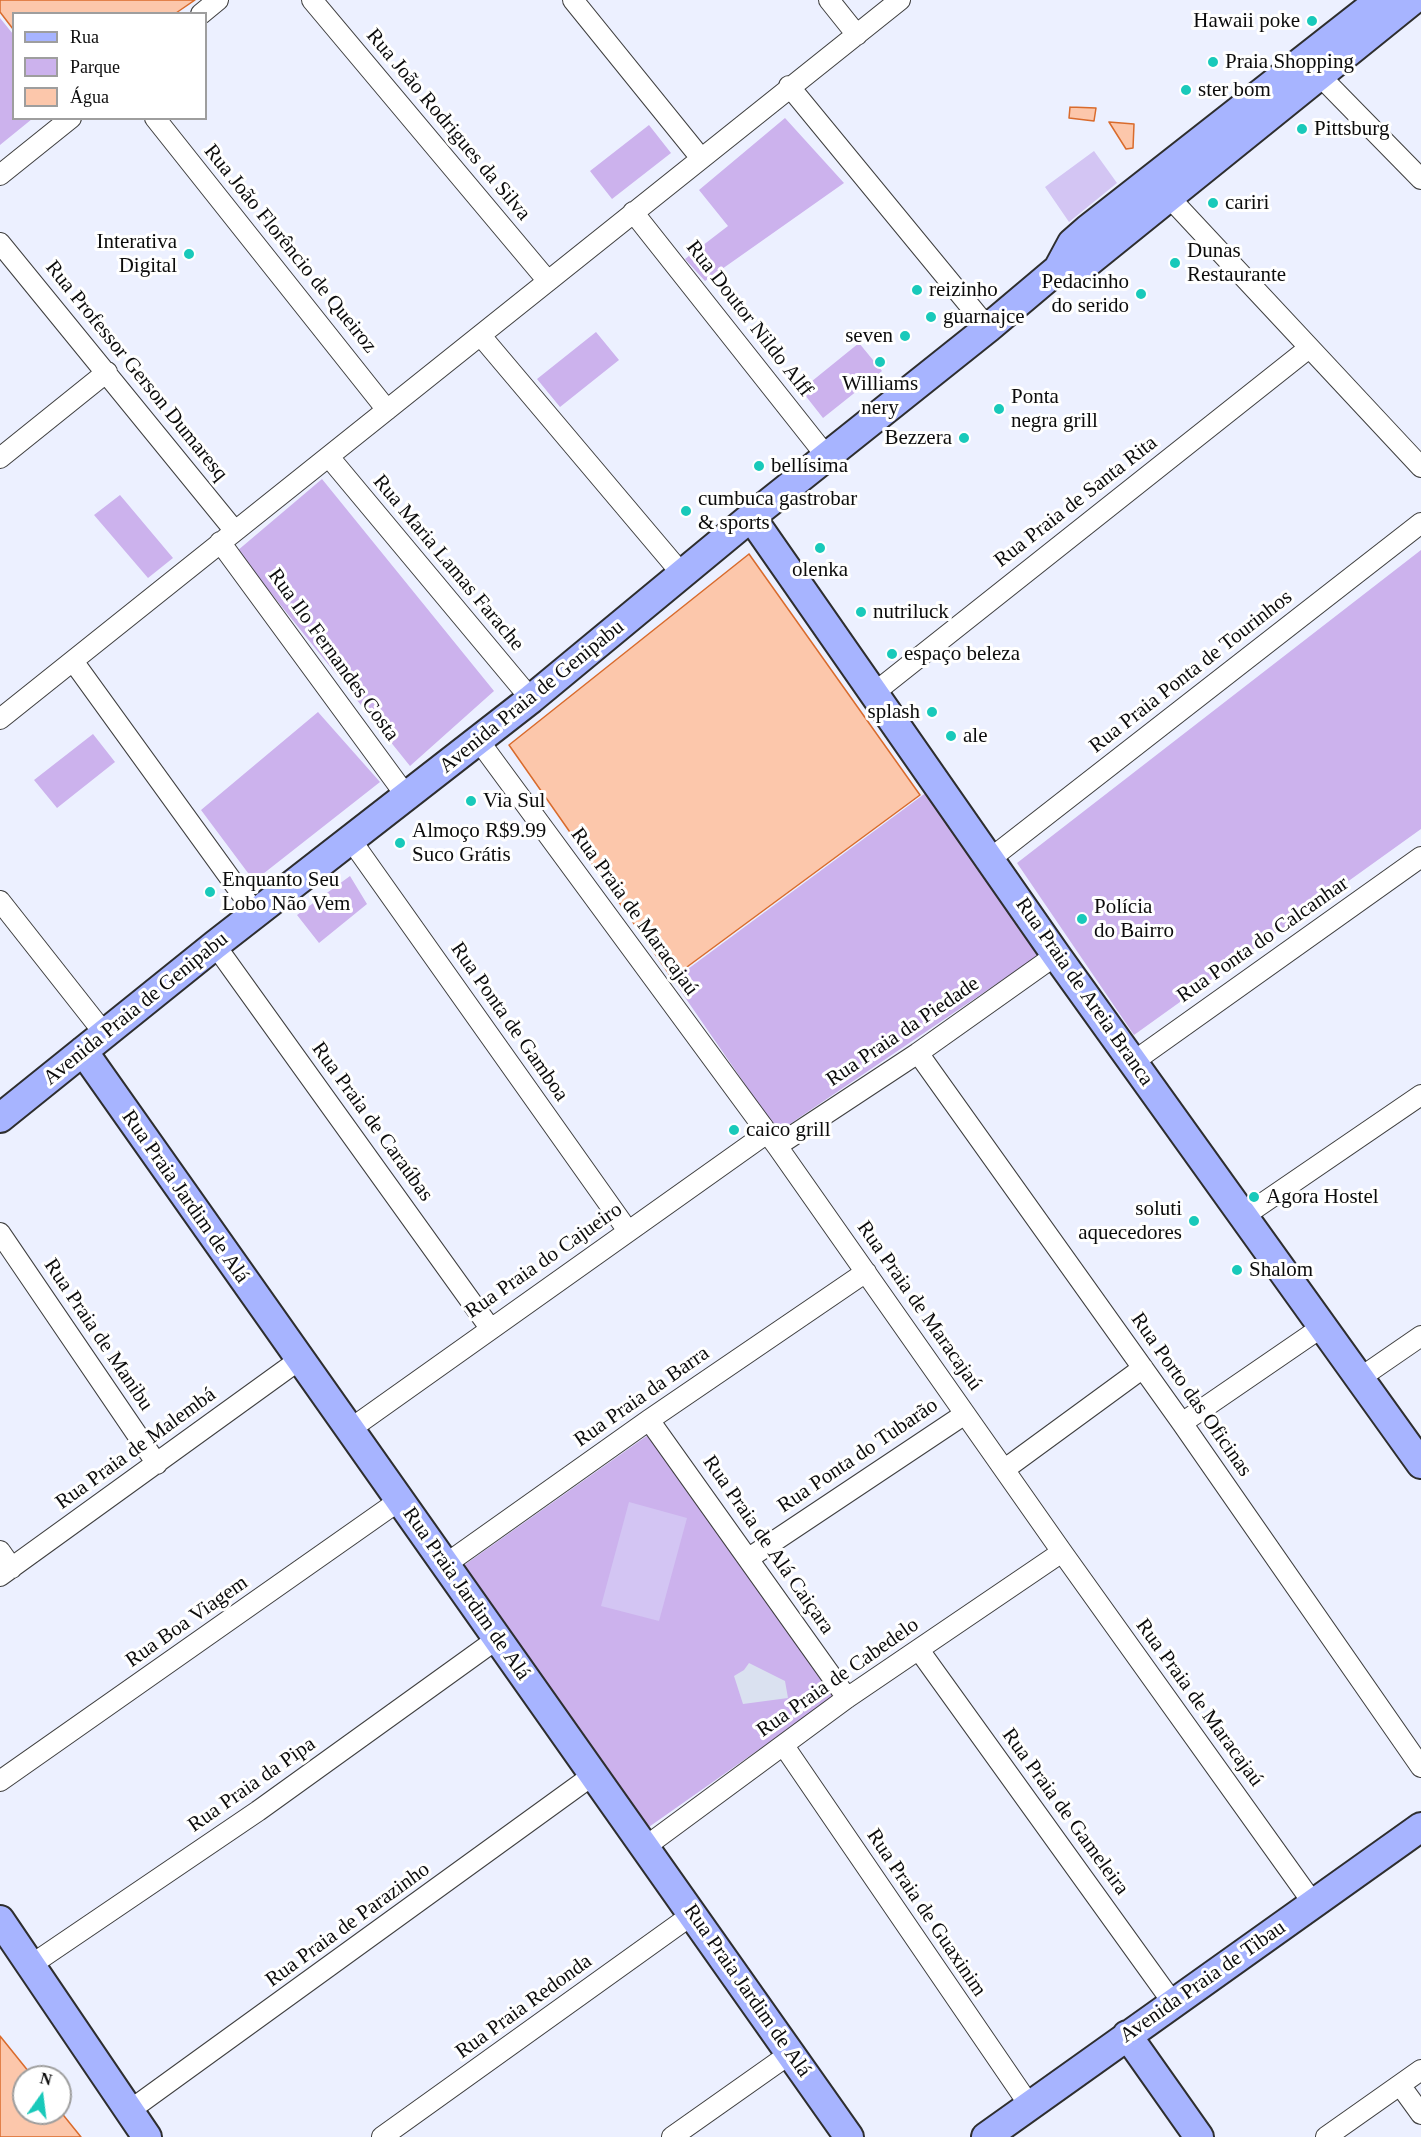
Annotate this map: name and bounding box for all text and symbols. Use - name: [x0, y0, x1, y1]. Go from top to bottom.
- place label: Hawaii poke: [1193, 8, 1300, 34]
- legend: [12, 12, 207, 120]
- marker: Hawaii poke: [1305, 14, 1319, 28]
- street label: Rua João Rodrigues da Silva: [360, 24, 536, 226]
- text: Rua: [70, 27, 99, 47]
- place label: Praia Shopping: [1225, 49, 1354, 75]
- marker: Praia Shopping: [1206, 55, 1220, 69]
- text: Parque: [70, 57, 120, 77]
- place label: ster bom: [1198, 77, 1271, 103]
- marker: ster bom: [1179, 83, 1193, 97]
- text: Água: [70, 87, 109, 107]
- place label: Pittsburg: [1314, 116, 1389, 142]
- marker: Pittsburg: [1295, 122, 1309, 136]
- street label: Rua João Florêncio de Queiroz: [198, 140, 382, 358]
- place label: cariri: [1225, 190, 1269, 216]
- marker: cariri: [1206, 196, 1220, 210]
- place label: Interativa Digital: [97, 229, 177, 279]
- street label: Rua Doutor Nildo Alff: [680, 236, 818, 402]
- place label: Dunas Restaurante: [1187, 238, 1286, 288]
- marker: Interativa Digital: [182, 247, 196, 261]
- street label: Rua Professor Gerson Dumaresq: [39, 256, 233, 486]
- marker: Dunas Restaurante: [1168, 256, 1182, 270]
- place label: Pedacinho do serido: [1042, 269, 1129, 319]
- place label: reizinho: [929, 277, 998, 303]
- marker: reizinho: [910, 283, 924, 297]
- marker: Pedacinho do serido: [1134, 287, 1148, 301]
- place label: guarnajce: [943, 304, 1025, 330]
- marker: guarnajce: [924, 310, 938, 324]
- place label: seven: [845, 323, 893, 349]
- marker: seven: [898, 329, 912, 343]
- marker: Williams nery: [873, 355, 887, 369]
- place label: Williams nery: [842, 371, 918, 421]
- place label: Ponta negra grill: [1011, 384, 1098, 434]
- marker: Ponta negra grill: [992, 402, 1006, 416]
- place label: Bezzera: [884, 425, 952, 451]
- marker: Bezzera: [957, 431, 971, 445]
- street label: Rua Praia de Santa Rita: [990, 431, 1162, 573]
- place label: bellísima: [771, 453, 848, 479]
- marker: bellísima: [752, 459, 766, 473]
- street label: Rua Maria Lamas Farache: [367, 470, 529, 656]
- place label: cumbuca gastrobar & sports: [698, 486, 857, 536]
- marker: cumbuca gastrobar & sports: [679, 504, 693, 518]
- marker: olenka: [813, 541, 827, 555]
- place label: olenka: [792, 557, 848, 583]
- street label: Rua Ilo Fernandes Costa: [262, 564, 404, 746]
- street label: Rua Praia Ponta de Tourinhos: [1085, 585, 1297, 759]
- place label: nutriluck: [873, 599, 949, 625]
- marker: nutriluck: [854, 605, 868, 619]
- street label: Avenida Praia de Genipabu: [435, 615, 629, 779]
- place label: espaço beleza: [904, 641, 1020, 667]
- marker: espaço beleza: [885, 647, 899, 661]
- place label: splash: [868, 699, 920, 725]
- marker: splash: [925, 705, 939, 719]
- place label: ale: [963, 723, 987, 749]
- marker: ale: [944, 729, 958, 743]
- place label: Via Sul: [483, 788, 545, 814]
- marker: Via Sul: [464, 794, 478, 808]
- place label: Almoço R$9.99 Suco Grátis: [412, 818, 546, 868]
- street label: Rua Praia de Maracajaú: [565, 823, 703, 1001]
- marker: Almoço R$9.99 Suco Grátis: [393, 836, 407, 850]
- place label: Enquanto Seu Lobo Não Vem: [222, 867, 350, 917]
- street label: Rua Ponta do Calcanhar: [1172, 871, 1354, 1009]
- marker: Enquanto Seu Lobo Não Vem: [203, 885, 217, 899]
- street label: Rua Praia de Areia Branca: [1009, 893, 1159, 1091]
- place label: Polícia do Bairro: [1094, 894, 1174, 944]
- marker: Polícia do Bairro: [1075, 912, 1089, 926]
- street label: Avenida Praia de Genipabu: [39, 927, 233, 1091]
- street label: Rua Ponta de Gamboa: [445, 938, 573, 1106]
- street label: Rua Praia da Piedade: [822, 971, 984, 1093]
- street label: Rua Praia de Caraúbas: [306, 1037, 438, 1207]
- street label: Rua Praia Jardim de Alá: [116, 1106, 254, 1288]
- place label: caico grill: [746, 1117, 831, 1143]
- marker: caico grill: [727, 1123, 741, 1137]
- place label: Agora Hostel: [1266, 1184, 1379, 1210]
- marker: Agora Hostel: [1247, 1190, 1261, 1204]
- place label: soluti aquecedores: [1078, 1196, 1182, 1246]
- street label: Rua Praia do Cajueiro: [461, 1197, 627, 1325]
- marker: soluti aquecedores: [1187, 1214, 1201, 1228]
- street label: Rua Praia de Maracajaú: [851, 1216, 987, 1396]
- street label: Rua Praia de Manibu: [38, 1254, 158, 1416]
- place label: Shalom: [1249, 1257, 1313, 1283]
- marker: Shalom: [1230, 1263, 1244, 1277]
- street label: Rua Porto das Oficinas: [1125, 1308, 1257, 1482]
- street label: Rua Praia da Barra: [570, 1341, 714, 1453]
- street label: Rua Praia de Malembá: [51, 1382, 221, 1516]
- street label: Rua Ponta do Tubarão: [773, 1393, 943, 1519]
- street label: Rua Praia de Alá Caiçara: [697, 1451, 839, 1639]
- street label: Rua Praia Jardim de Alá: [397, 1503, 535, 1685]
- street label: Rua Boa Viagem: [121, 1571, 253, 1673]
- street label: Rua Praia de Cabedelo: [752, 1613, 924, 1743]
- street label: Rua Praia de Maracajaú: [1130, 1614, 1268, 1792]
- street label: Rua Praia de Gameleira: [996, 1724, 1134, 1900]
- street label: Rua Praia da Pipa: [183, 1732, 321, 1838]
- street label: Rua Praia de Guaxinim: [861, 1824, 991, 2002]
- street label: Rua Praia de Parazinho: [261, 1857, 435, 1993]
- street label: Rua Praia Jardim de Alá: [678, 1900, 816, 2082]
- street label: Avenida Praia de Tibau: [1115, 1915, 1291, 2049]
- street label: Rua Praia Redonda: [451, 1949, 597, 2065]
- north arrow: [12, 2065, 72, 2125]
- text: N: [38, 2069, 54, 2089]

